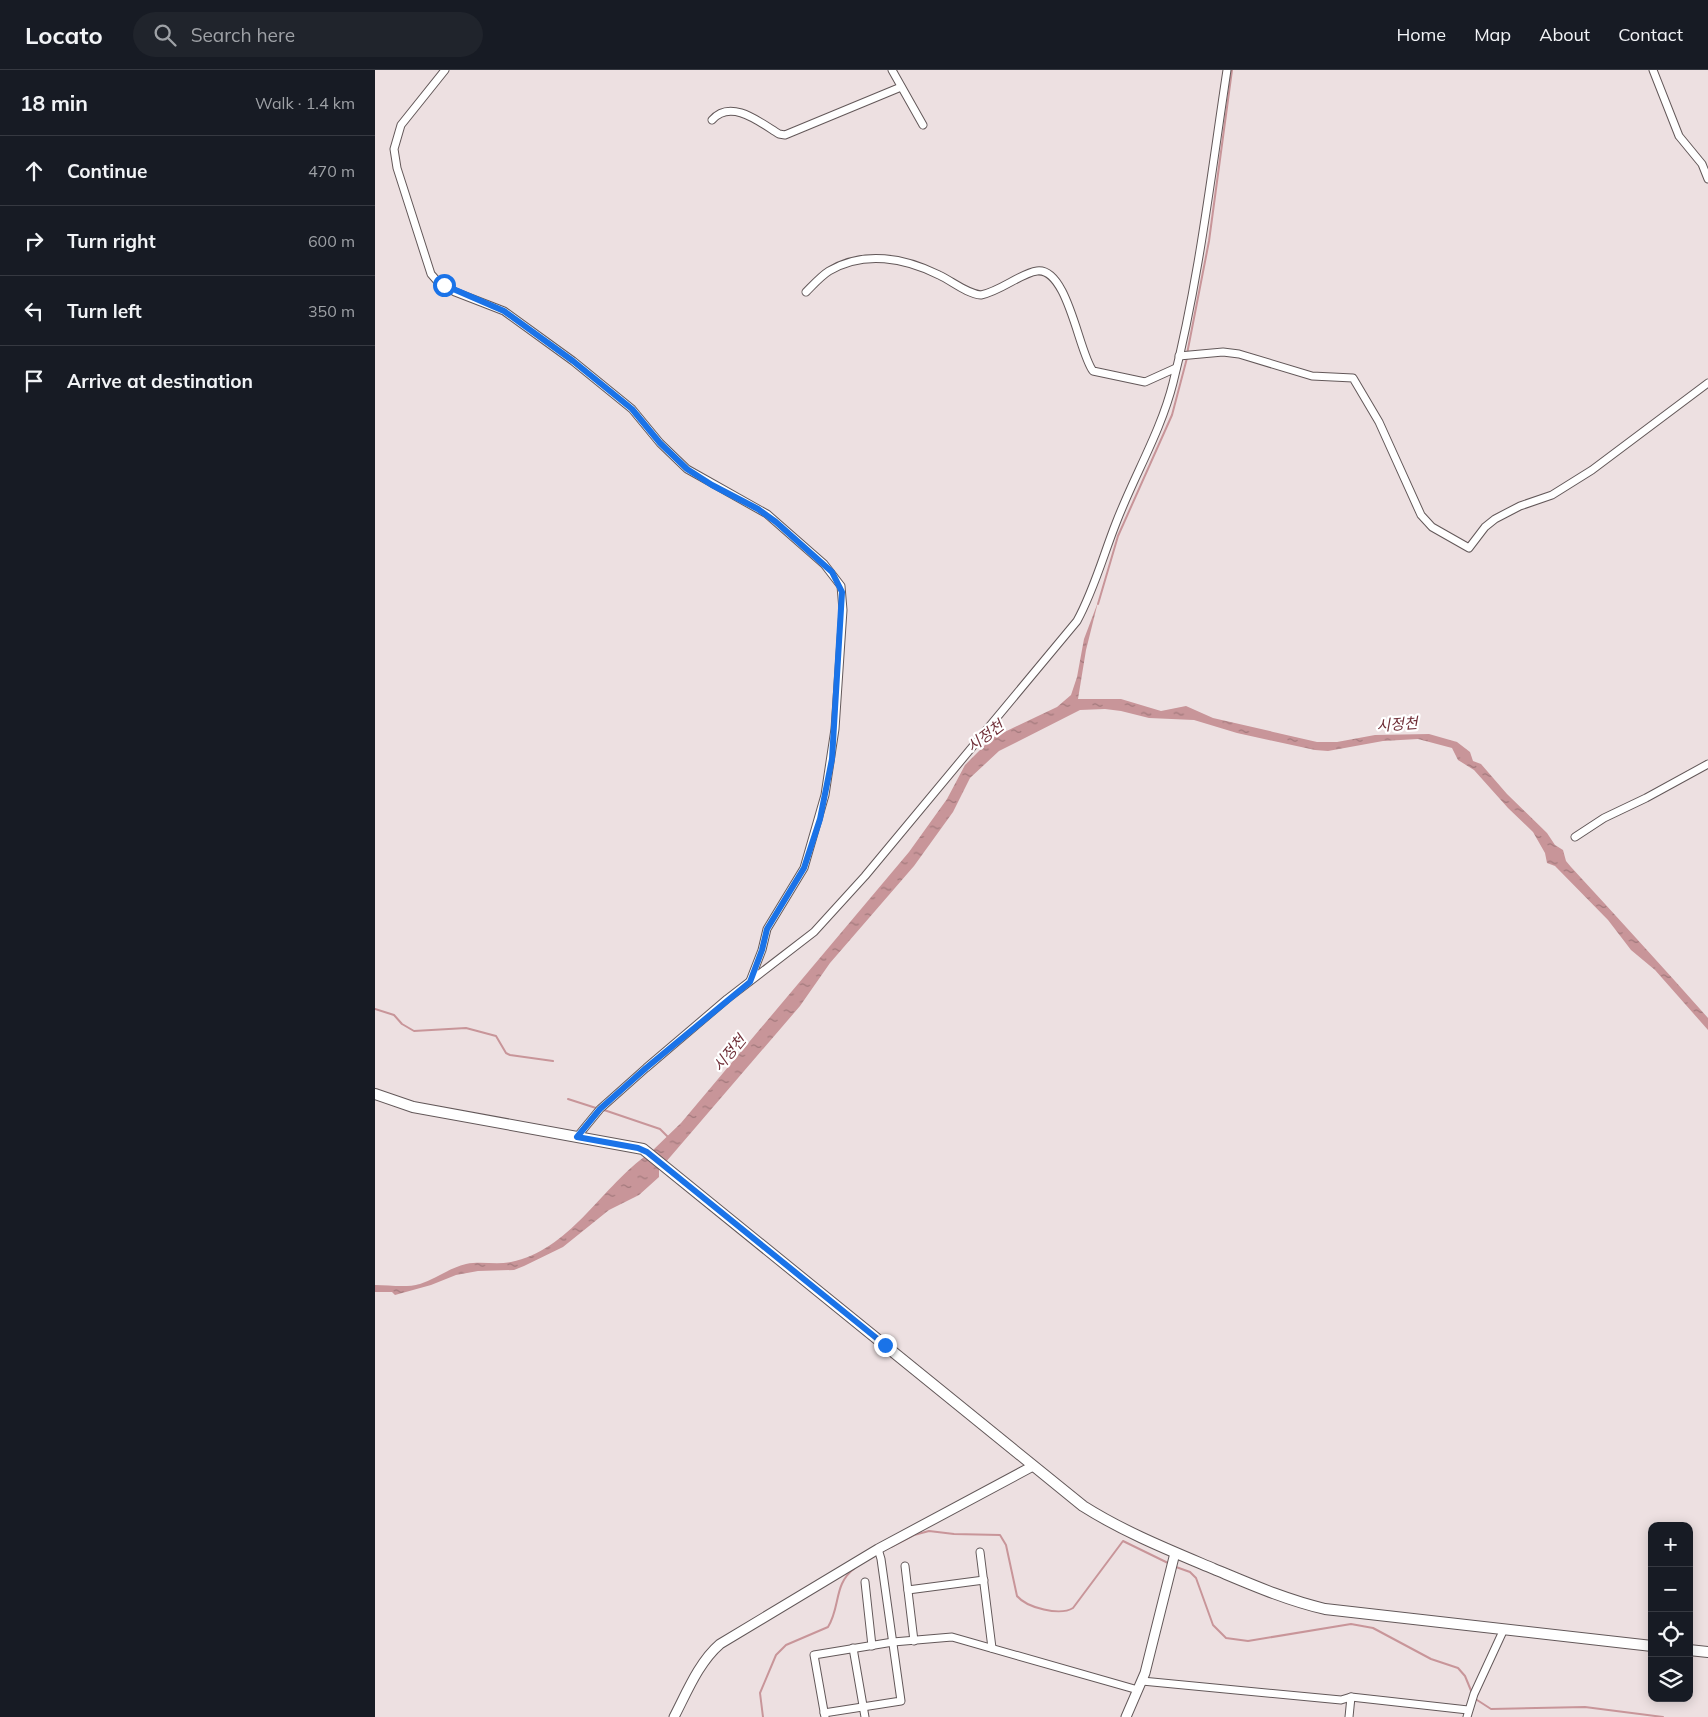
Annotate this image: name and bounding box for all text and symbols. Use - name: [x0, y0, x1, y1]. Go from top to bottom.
- search box: [133, 12, 483, 57]
- text: Locato: [25, 20, 103, 50]
- icon: search: [151, 21, 179, 49]
- text: Search here: [191, 23, 295, 47]
- text: Home: [1396, 23, 1446, 46]
- text: Map: [1474, 23, 1511, 46]
- text: About: [1539, 23, 1590, 46]
- text: Contact: [1618, 23, 1683, 46]
- text: 18 min: [20, 90, 88, 116]
- text: Walk · 1.4 km: [255, 93, 355, 113]
- icon: ahead: [20, 157, 48, 185]
- text: Continue: [67, 159, 147, 183]
- text: 470 m: [308, 161, 355, 181]
- icon: right: [20, 227, 48, 255]
- text: Turn right: [67, 229, 156, 253]
- text: 600 m: [308, 231, 355, 251]
- route start: [433, 274, 456, 297]
- icon: left: [20, 297, 48, 325]
- text: Turn left: [67, 299, 142, 323]
- text: 350 m: [308, 301, 355, 321]
- icon: arrive: [20, 367, 48, 395]
- text: Arrive at destination: [67, 369, 253, 393]
- water label: 시정천: [1376, 713, 1421, 735]
- water label: 시정천: [963, 715, 1009, 756]
- water label: 시정천: [708, 1029, 751, 1075]
- route end: [874, 1334, 897, 1357]
- map controls: [1648, 1522, 1693, 1702]
- button: +: [1648, 1522, 1693, 1567]
- button: −: [1648, 1567, 1693, 1612]
- button: locate: [1648, 1612, 1693, 1657]
- button: layers: [1648, 1657, 1693, 1702]

